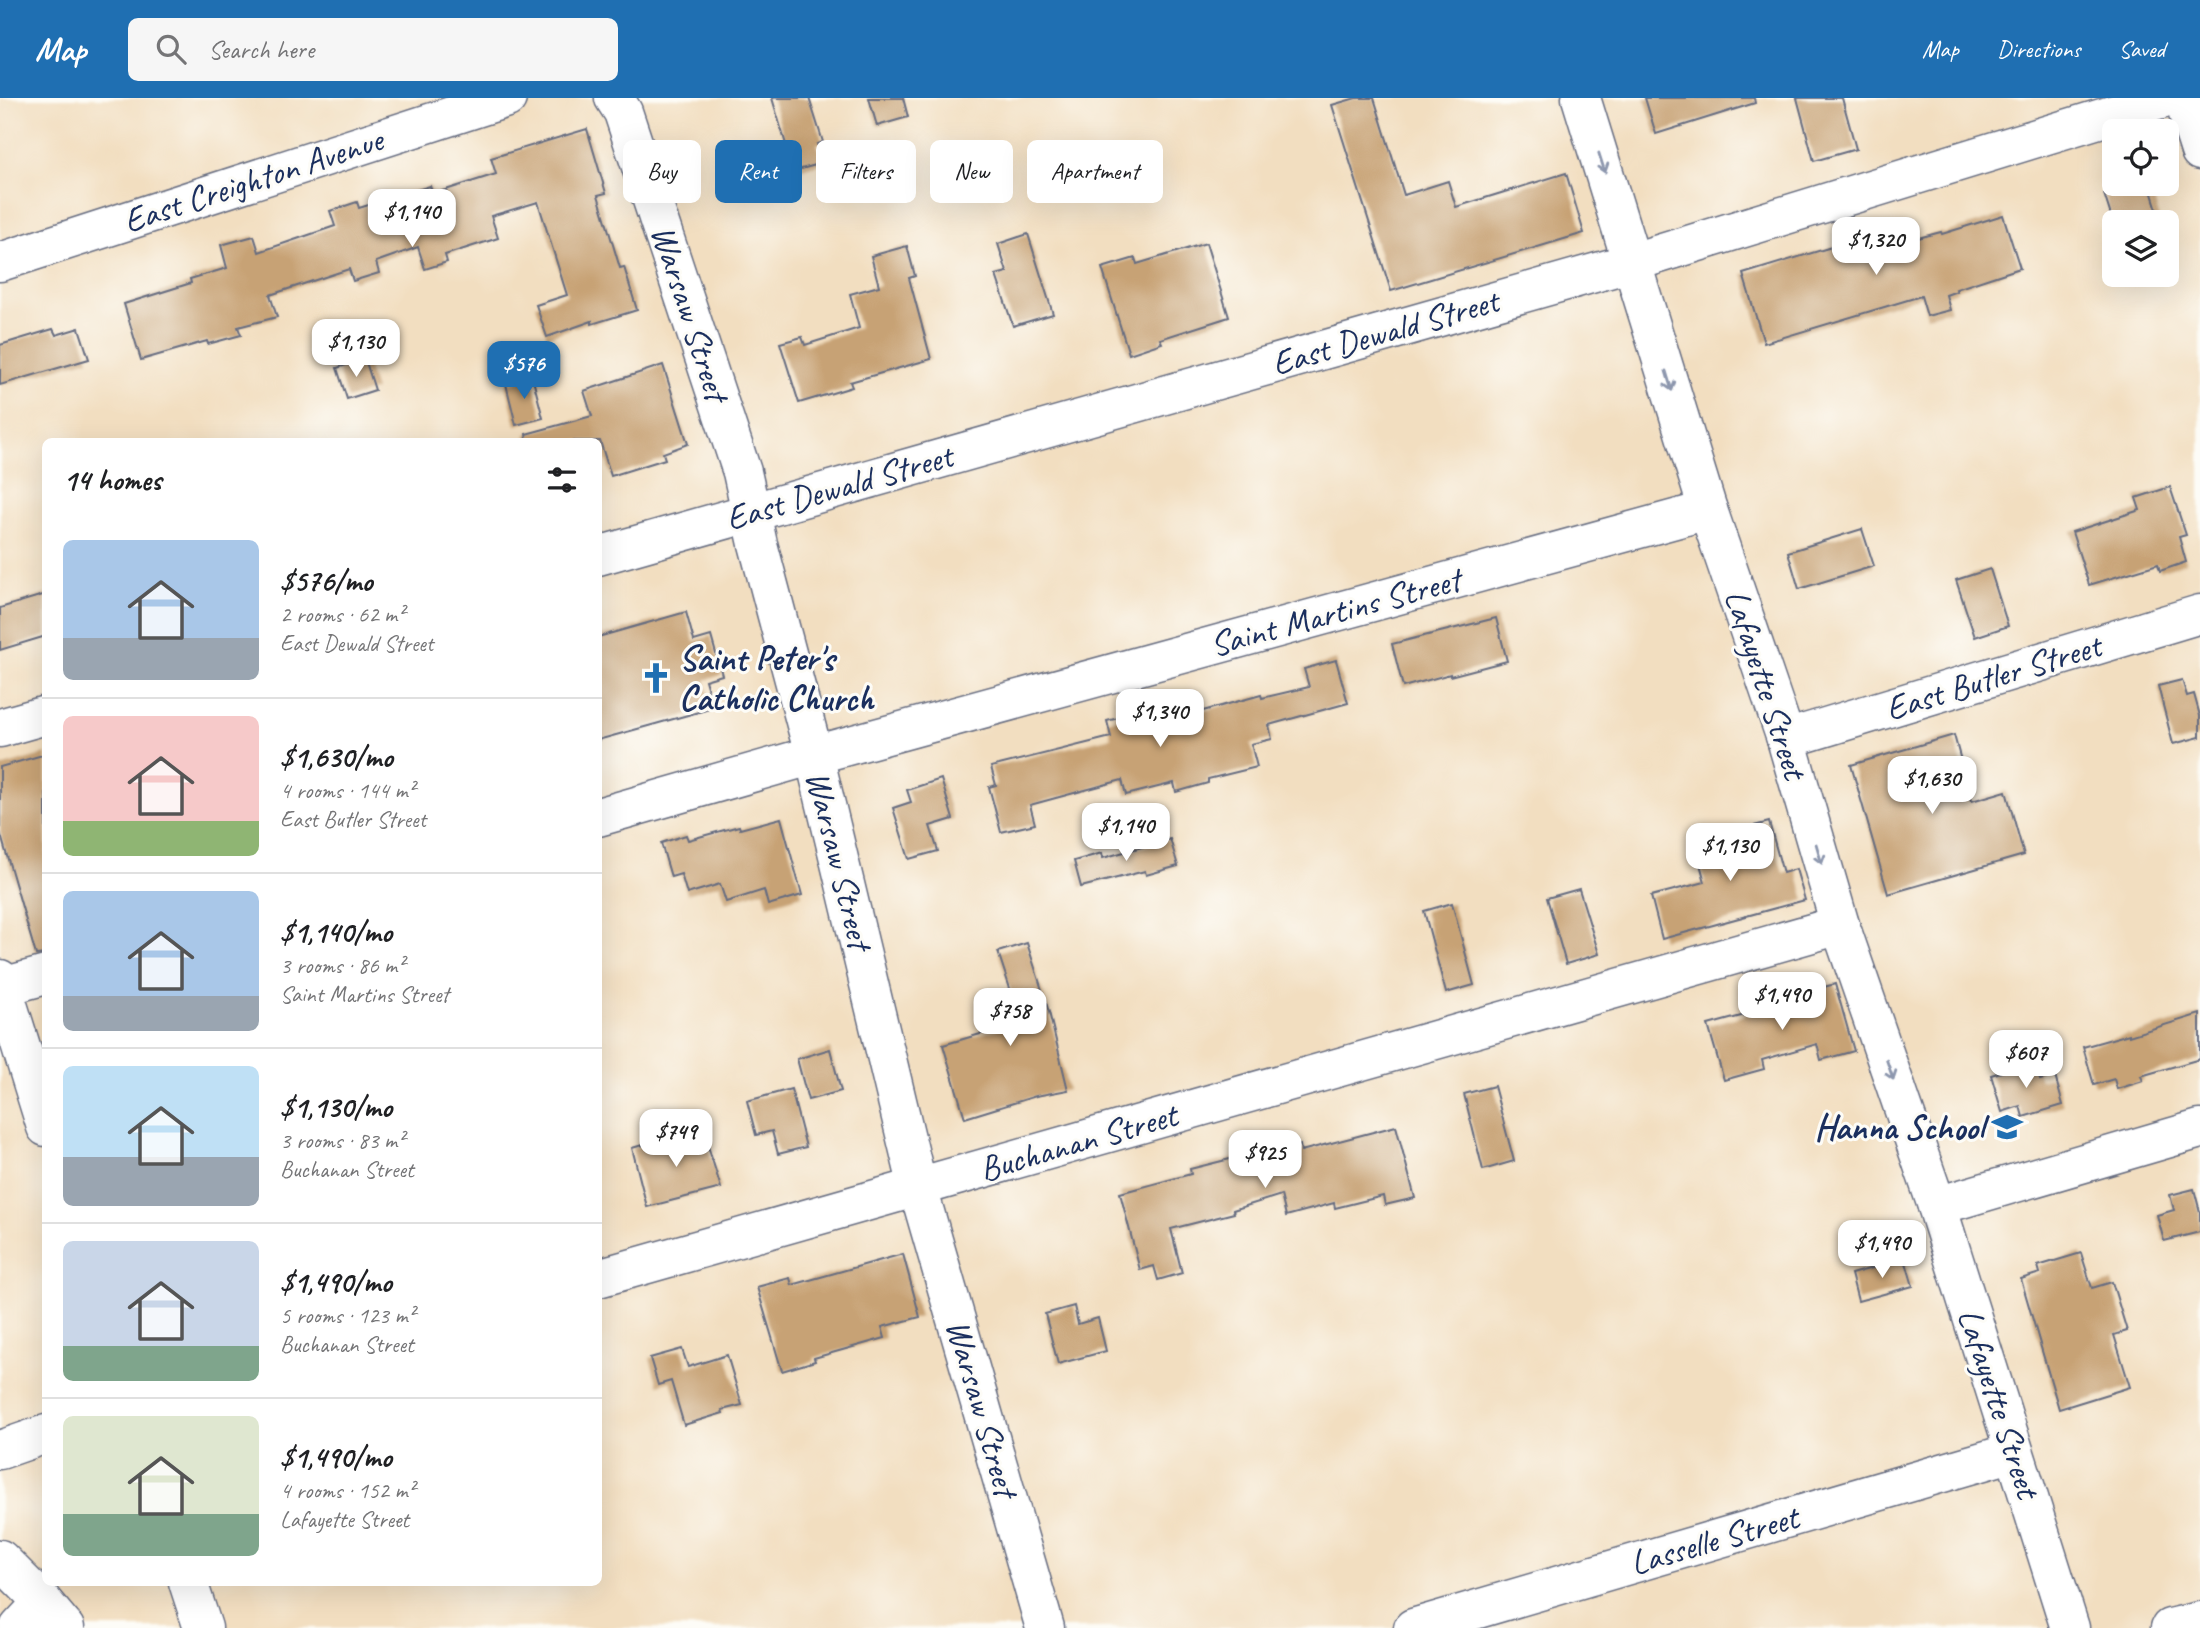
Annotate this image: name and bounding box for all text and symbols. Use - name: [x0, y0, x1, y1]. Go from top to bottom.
- search box: [128, 18, 618, 81]
- text: Map: [35, 28, 86, 70]
- icon: search: [152, 30, 190, 68]
- text: Search here: [208, 33, 314, 66]
- text: Map: [1922, 34, 1959, 64]
- text: Directions: [1997, 34, 2080, 64]
- text: Saved: [2118, 34, 2165, 64]
- street label: East Creighton Avenue: [118, 116, 391, 243]
- map controls: [2102, 119, 2179, 287]
- button: locate: [2102, 119, 2179, 196]
- chip: Buy: [623, 140, 701, 203]
- chip: Rent: [715, 140, 802, 203]
- chip: Filters: [816, 140, 916, 203]
- chip: New: [930, 140, 1013, 203]
- chip: Apartment: [1027, 140, 1163, 203]
- one-way arrow: [1596, 152, 1609, 174]
- pin: $1,140: [355, 190, 469, 249]
- text: $1,140: [384, 197, 440, 226]
- button: layers: [2102, 210, 2179, 287]
- pin: $1,320: [1819, 218, 1933, 277]
- street label: Warsaw Street: [640, 220, 741, 411]
- text: $1,320: [1848, 225, 1904, 254]
- street label: East Dewald Street: [1267, 277, 1507, 386]
- pin: $1,130: [299, 320, 413, 379]
- text: $1,130: [328, 327, 384, 356]
- pin: $576: [483, 342, 565, 401]
- text: $576: [503, 349, 545, 378]
- one-way arrow: [1663, 369, 1676, 391]
- street label: East Dewald Street: [721, 432, 961, 541]
- text: 14 homes: [63, 461, 161, 499]
- icon: filters: [543, 461, 581, 499]
- street label: Saint Martins Street: [1205, 556, 1469, 667]
- text: $576/mo: [280, 562, 372, 600]
- icon: home: [119, 568, 203, 652]
- street label: Lafayette Street: [1714, 584, 1819, 788]
- text: 2 rooms · 62 m²: [280, 600, 404, 629]
- street label: East Butler Street: [1880, 622, 2109, 731]
- text: East Dewald Street: [280, 629, 433, 658]
- place label: Saint Peter's Catholic Church: [679, 636, 875, 721]
- church icon: Saint Peter's Catholic Church: [639, 661, 673, 695]
- pin: $1,340: [1103, 690, 1217, 749]
- text: $1,340: [1132, 697, 1188, 726]
- text: $1,630/mo: [280, 738, 393, 776]
- icon: home: [119, 744, 203, 828]
- pin: $1,630: [1875, 756, 1989, 816]
- text: $1,630: [1904, 764, 1960, 793]
- street label: Warsaw Street: [795, 766, 884, 958]
- text: 4 rooms · 144 m²: [280, 776, 415, 805]
- pin: $1,140: [1069, 804, 1183, 863]
- text: East Butler Street: [280, 805, 426, 834]
- text: $1,140: [1098, 811, 1154, 840]
- pin: $1,130: [1673, 824, 1787, 883]
- text: $1,130: [1702, 831, 1758, 860]
- one-way arrow: [1814, 843, 1827, 865]
- text: $1,140/mo: [280, 913, 392, 951]
- icon: home: [119, 919, 203, 1003]
- text: 3 rooms · 86 m²: [280, 951, 404, 980]
- pin: $1,490: [1725, 972, 1839, 1032]
- text: Saint Martins Street: [280, 980, 449, 1009]
- text: $1,490: [1754, 980, 1810, 1009]
- pin: $758: [969, 988, 1051, 1048]
- text: $758: [990, 996, 1030, 1025]
- pin: $607: [1985, 1030, 2067, 1090]
- text: $607: [2005, 1038, 2047, 1067]
- one-way arrow: [1885, 1059, 1897, 1081]
- text: $1,130/mo: [280, 1088, 392, 1126]
- street label: Buchanan Street: [974, 1091, 1185, 1192]
- icon: home: [119, 1094, 203, 1178]
- place label: Hanna School: [1815, 1105, 1991, 1150]
- pin: $749: [635, 1110, 717, 1169]
- school or university icon: Hanna School: [1990, 1110, 2024, 1144]
- text: $749: [655, 1117, 697, 1146]
- text: 3 rooms · 83 m²: [280, 1126, 404, 1155]
- pin: $925: [1224, 1130, 1306, 1190]
- text: $925: [1245, 1138, 1285, 1167]
- text: Buchanan Street: [280, 1155, 414, 1184]
- pin: $1,490: [1825, 1220, 1939, 1280]
- text: $1,490: [1854, 1228, 1910, 1257]
- text: $1,490/mo: [280, 1263, 392, 1301]
- icon: home: [119, 1269, 203, 1353]
- text: 5 rooms · 123 m²: [280, 1301, 415, 1330]
- street label: Lafayette Street: [1947, 1303, 2052, 1507]
- street label: Warsaw Street: [935, 1314, 1030, 1506]
- text: Buchanan Street: [280, 1330, 414, 1359]
- text: $1,490/mo: [280, 1438, 392, 1476]
- icon: home: [119, 1444, 203, 1528]
- text: 4 rooms · 152 m²: [280, 1476, 415, 1505]
- street label: Lasselle Street: [1625, 1494, 1806, 1585]
- text: Lafayette Street: [280, 1505, 409, 1534]

